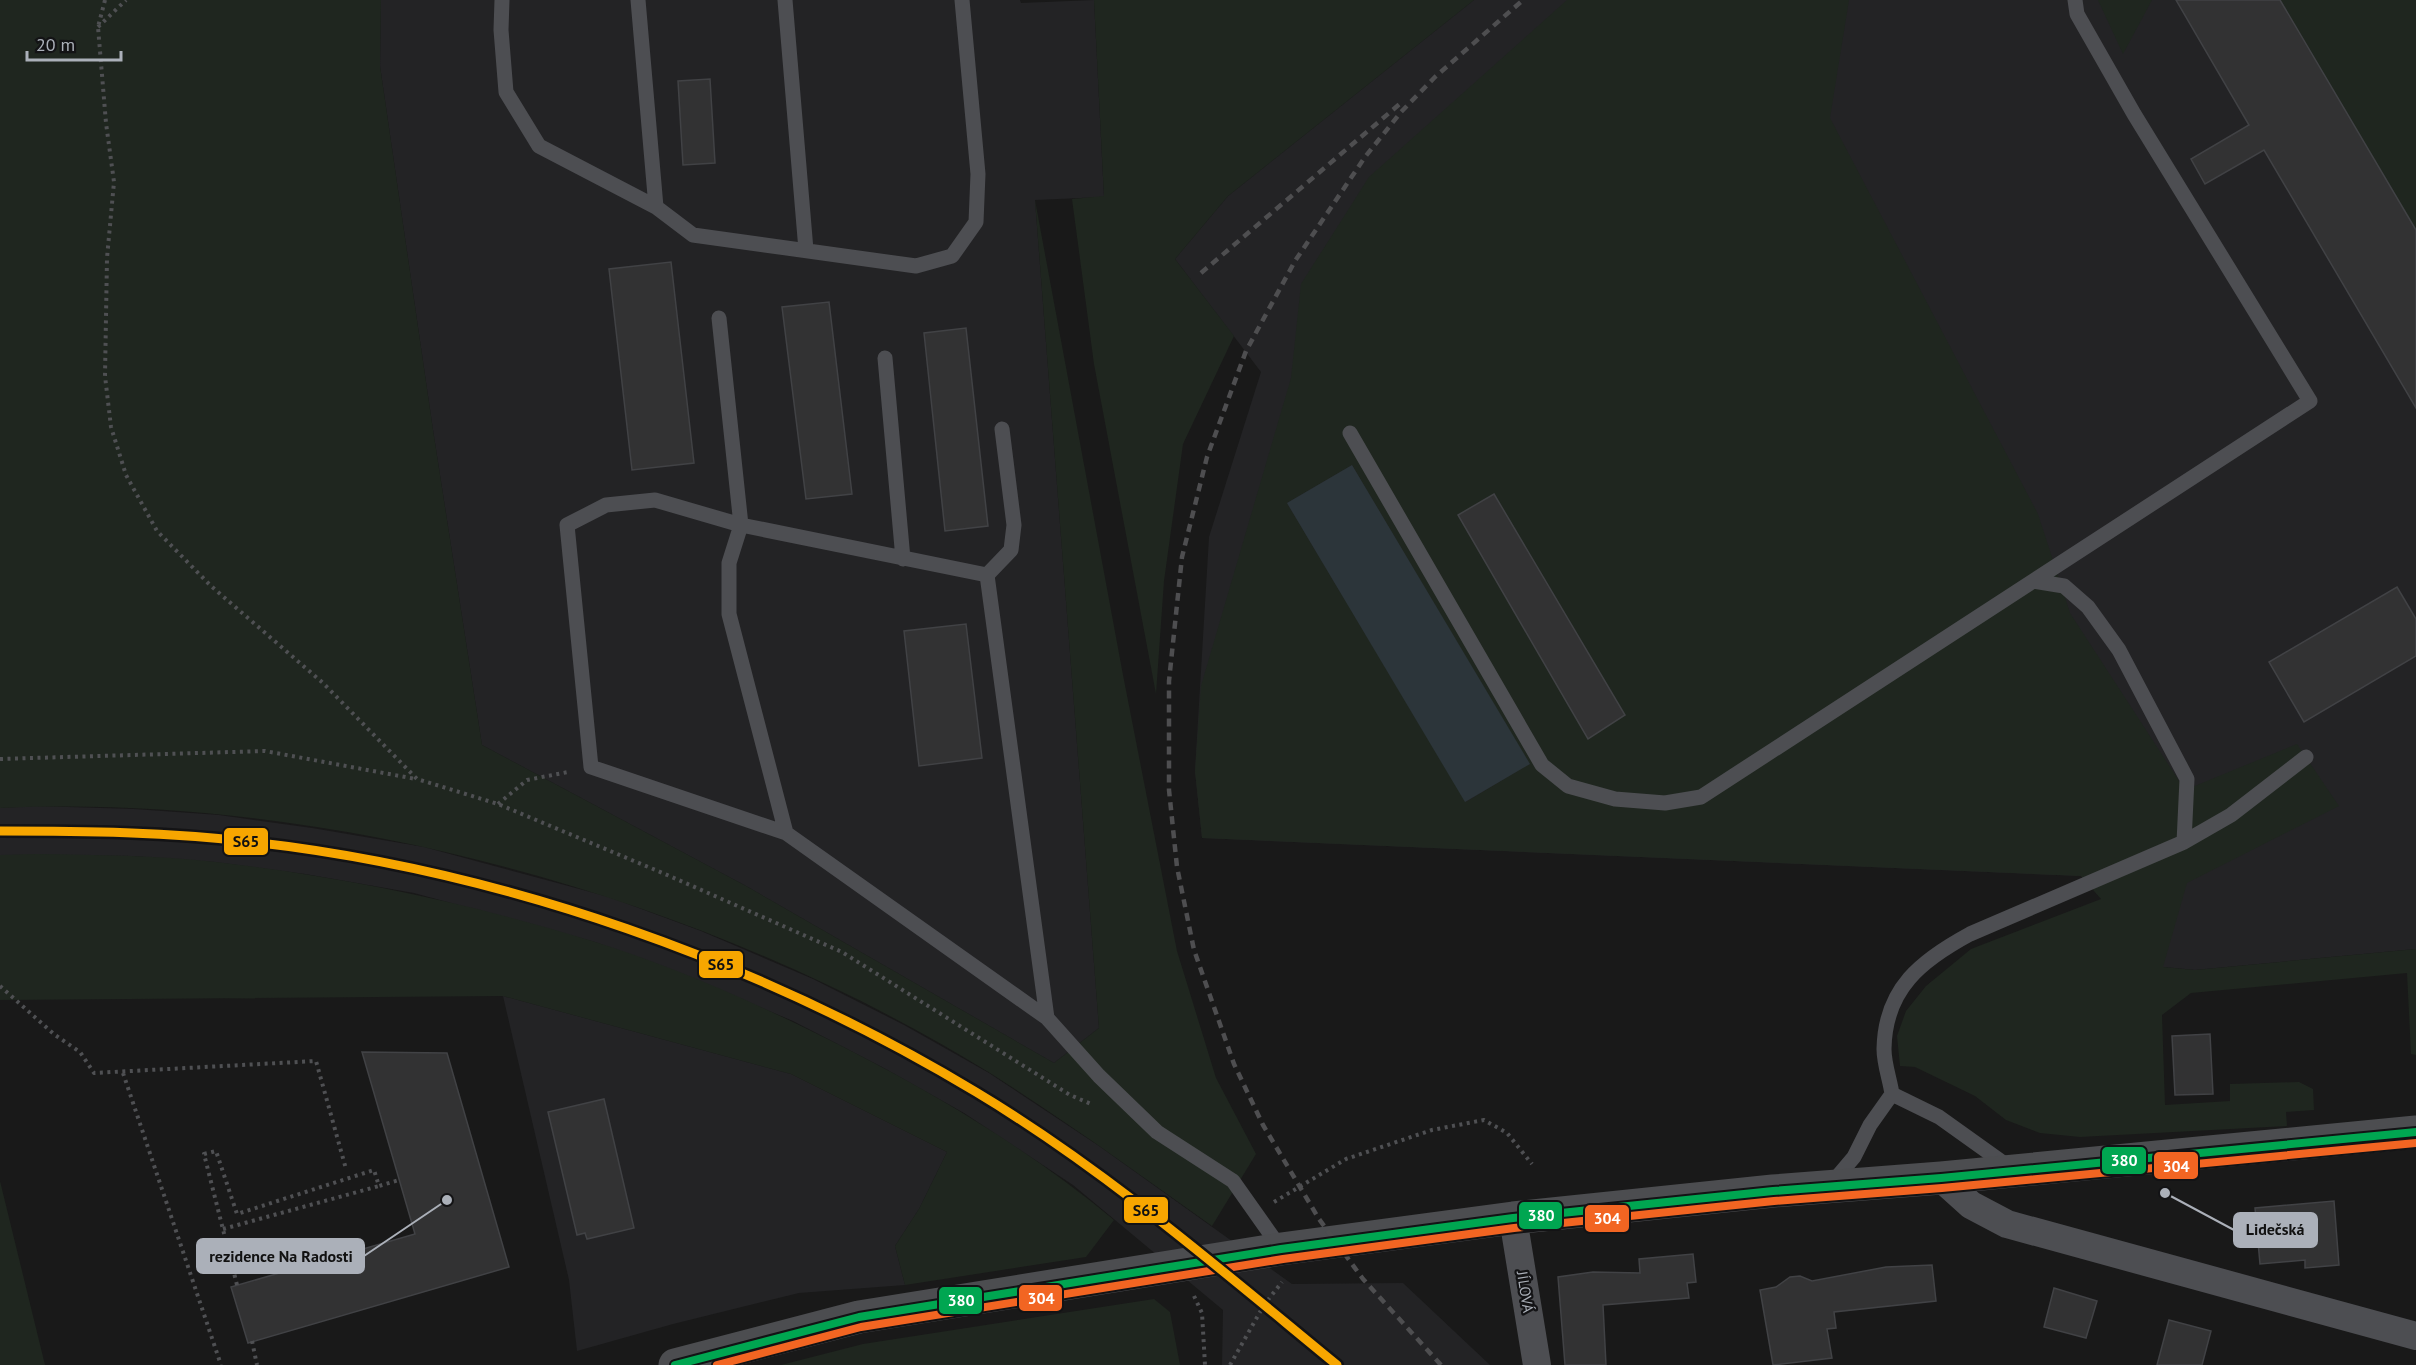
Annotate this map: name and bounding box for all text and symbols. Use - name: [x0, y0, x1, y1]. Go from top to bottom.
- scale bar: [27, 24, 122, 62]
- text: 20 m: [36, 33, 75, 56]
- line badge: S65: [223, 827, 269, 856]
- text: S65: [233, 831, 259, 851]
- line badge: S65: [698, 950, 744, 979]
- text: S65: [708, 954, 734, 974]
- line badge: 380: [2101, 1146, 2147, 1175]
- text: 380: [2110, 1150, 2138, 1170]
- line badge: 304: [2153, 1151, 2199, 1180]
- text: 304: [2162, 1156, 2190, 1176]
- line badge: S65: [1123, 1196, 1169, 1224]
- text: S65: [1133, 1200, 1159, 1220]
- line badge: 380: [1518, 1201, 1563, 1230]
- line badge: 304: [1584, 1204, 1630, 1233]
- text: 380: [1527, 1205, 1555, 1225]
- text: 304: [1593, 1208, 1621, 1228]
- callout: Lidečská: [2234, 1213, 2317, 1247]
- text: Lidečská: [2246, 1219, 2304, 1239]
- callout: rezidence Na Radosti: [197, 1239, 364, 1273]
- text: rezidence Na Radosti: [209, 1246, 353, 1266]
- street label: JÍLOVÁ: [1513, 1269, 1538, 1314]
- line badge: 304: [1018, 1284, 1063, 1312]
- line badge: 380: [938, 1286, 983, 1315]
- text: 304: [1027, 1288, 1055, 1308]
- text: 380: [947, 1290, 975, 1310]

